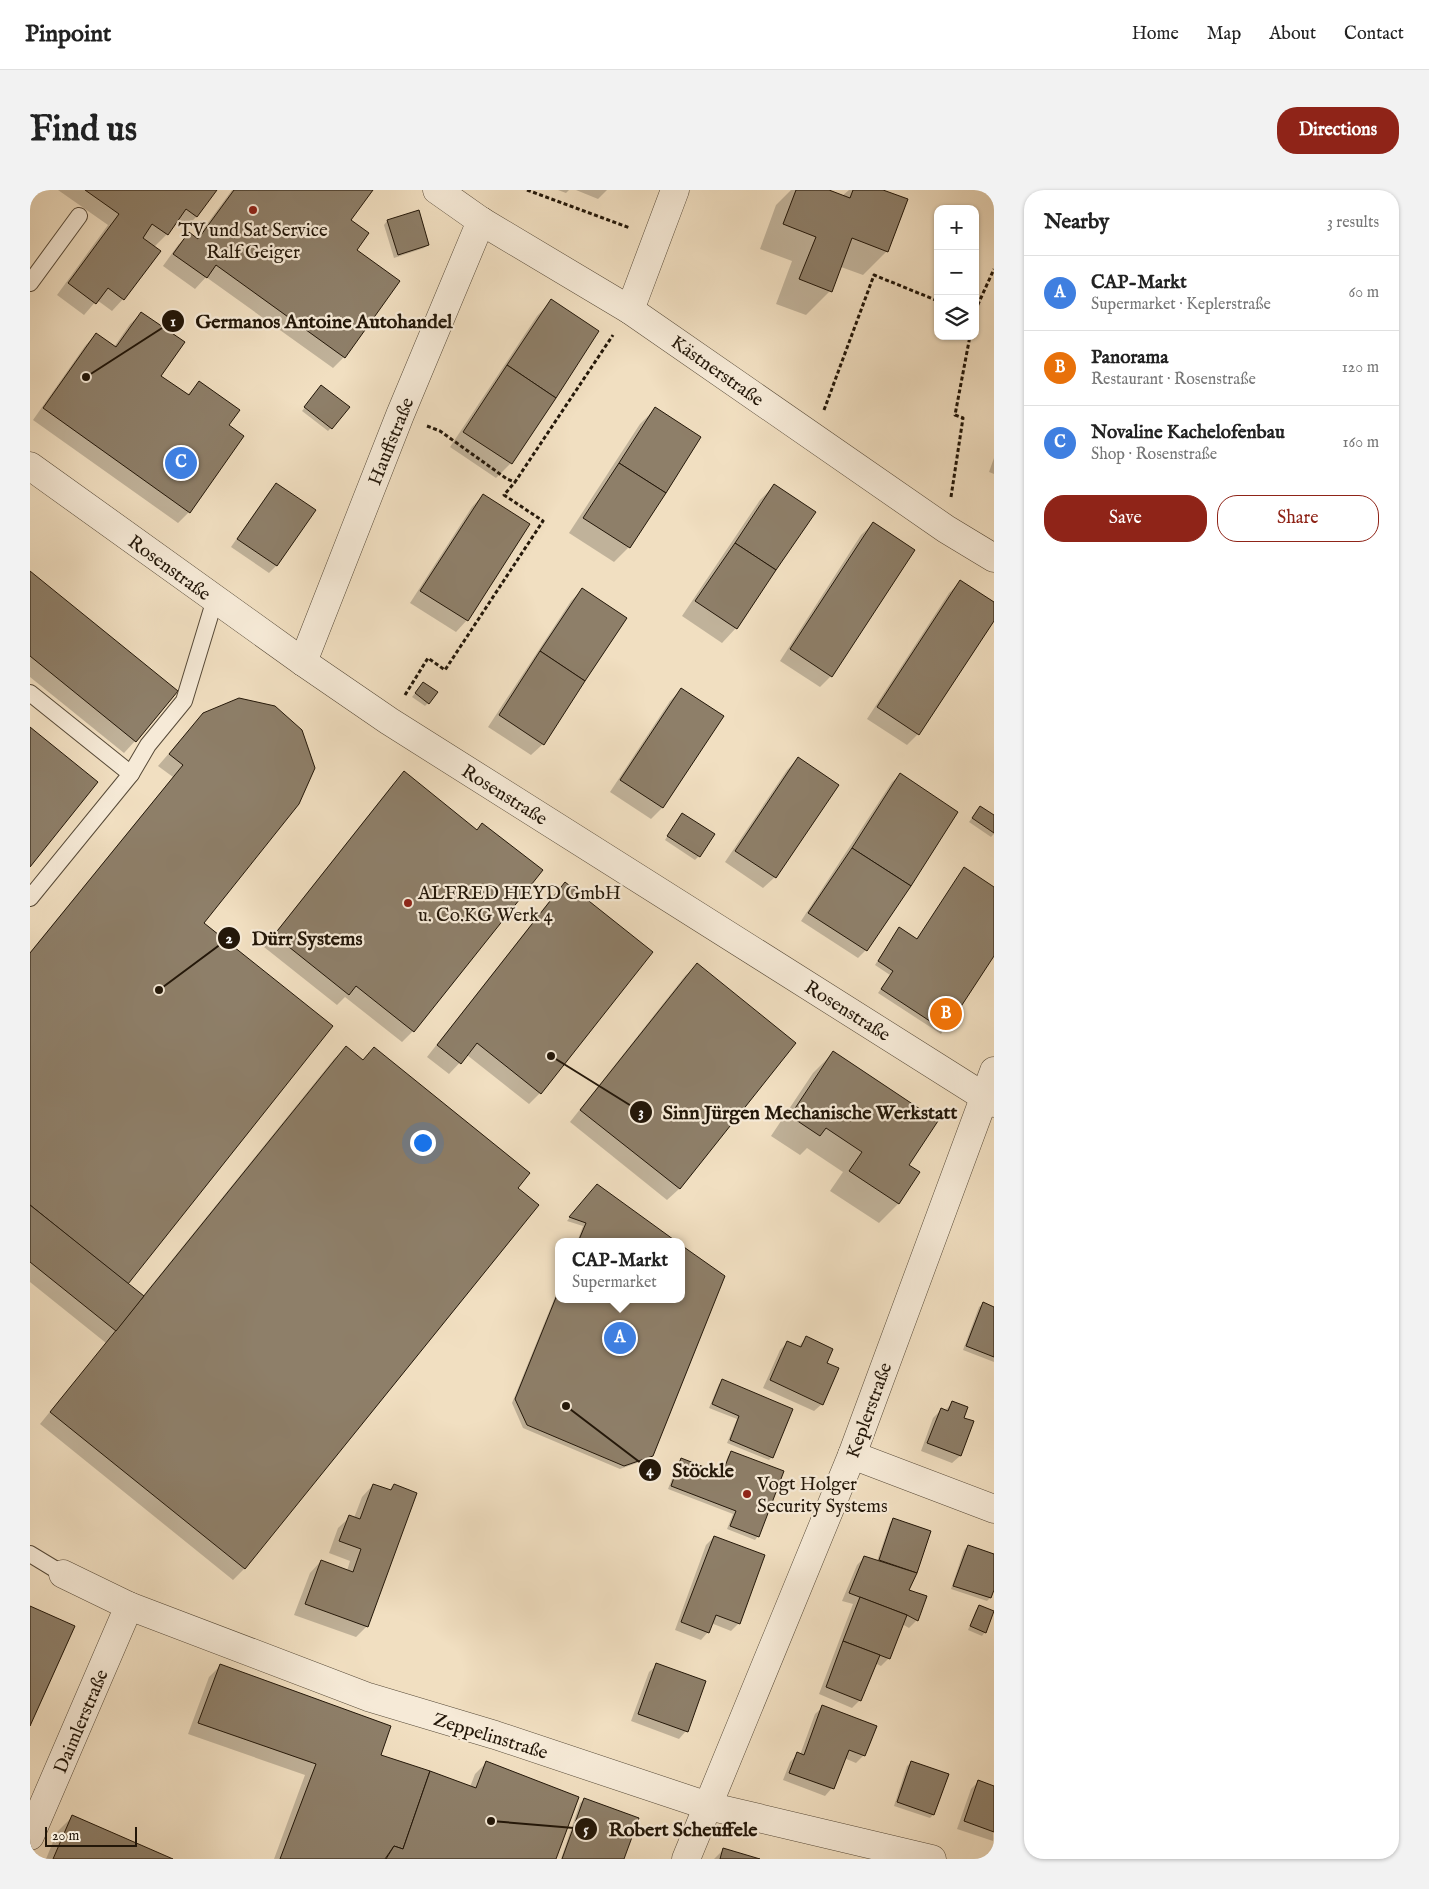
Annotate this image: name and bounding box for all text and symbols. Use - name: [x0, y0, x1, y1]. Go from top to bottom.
- text: Pinpoint: [25, 19, 111, 50]
- text: Home: [1132, 23, 1179, 46]
- text: Map: [1207, 23, 1241, 46]
- text: About: [1269, 23, 1316, 46]
- text: Contact: [1344, 23, 1404, 46]
- button: Directions: [1277, 107, 1399, 154]
- text: Find us: [30, 108, 137, 153]
- marker: TV und Sat Service Ralf Geiger: [247, 204, 259, 216]
- map controls: [934, 205, 979, 340]
- button: +: [934, 205, 979, 250]
- text: Nearby: [1044, 209, 1109, 236]
- text: 3 results: [1327, 213, 1379, 233]
- place label: TV und Sat Service Ralf Geiger: [178, 219, 328, 265]
- button: −: [934, 250, 979, 295]
- text: CAP-Markt: [1091, 271, 1187, 295]
- text: A: [1055, 283, 1065, 303]
- text: 60 m: [1349, 283, 1379, 303]
- button: layers: [934, 295, 979, 340]
- text: Supermarket · Keplerstraße: [1091, 295, 1271, 315]
- callout: Germanos Antoine Autohandel: [160, 303, 462, 338]
- text: Germanos Antoine Autohandel: [195, 310, 453, 335]
- text: 1: [170, 312, 176, 331]
- street label: Kästnerstraße: [666, 331, 768, 413]
- text: Panorama: [1091, 346, 1168, 370]
- text: B: [1055, 358, 1065, 378]
- text: 120 m: [1342, 358, 1379, 378]
- text: Restaurant · Rosenstraße: [1091, 370, 1256, 390]
- street label: Hauffstraße: [363, 394, 420, 489]
- text: Novaline Kachelofenbau: [1091, 421, 1285, 445]
- text: C: [1054, 433, 1066, 453]
- text: 160 m: [1343, 433, 1379, 453]
- pin: C: [165, 444, 197, 482]
- text: Shop · Rosenstraße: [1091, 445, 1217, 465]
- button: Save: [1044, 495, 1207, 542]
- button: Share: [1217, 495, 1379, 542]
- street label: Rosenstraße: [123, 530, 215, 607]
- street label: Rosenstraße: [456, 760, 552, 832]
- place label: ALFRED HEYD GmbH u. Co.KG Werk 4: [417, 882, 621, 928]
- marker: ALFRED HEYD GmbH u. Co.KG Werk 4: [402, 897, 414, 909]
- callout: Dürr Systems: [217, 920, 373, 955]
- text: Dürr Systems: [252, 927, 362, 952]
- text: 2: [225, 929, 233, 948]
- street label: Rosenstraße: [799, 976, 895, 1048]
- pin: B: [930, 995, 962, 1033]
- callout: Sinn Jürgen Mechanische Werkstatt: [628, 1094, 968, 1129]
- text: Sinn Jürgen Mechanische Werkstatt: [663, 1101, 957, 1126]
- text: 3: [638, 1103, 644, 1122]
- your location: [410, 1130, 436, 1156]
- popup: [555, 1238, 685, 1303]
- text: CAP-Markt: [572, 1249, 668, 1273]
- text: Supermarket: [572, 1273, 657, 1293]
- pin: A: [604, 1319, 636, 1357]
- street label: Keplerstraße: [841, 1359, 898, 1462]
- callout: Stöckle: [638, 1452, 744, 1487]
- text: Stöckle: [672, 1459, 735, 1484]
- text: 4: [646, 1461, 654, 1480]
- place label: Vogt Holger Security Systems: [756, 1473, 888, 1519]
- marker: Vogt Holger Security Systems: [741, 1488, 753, 1500]
- street label: Daimlerstraße: [49, 1666, 115, 1778]
- street label: Zeppelinstraße: [430, 1708, 551, 1766]
- callout: Robert Scheuffele: [573, 1811, 767, 1846]
- text: Robert Scheuffele: [609, 1818, 758, 1843]
- text: 5: [583, 1820, 589, 1839]
- scale bar: [45, 1824, 138, 1847]
- text: 20 m: [52, 1827, 79, 1845]

